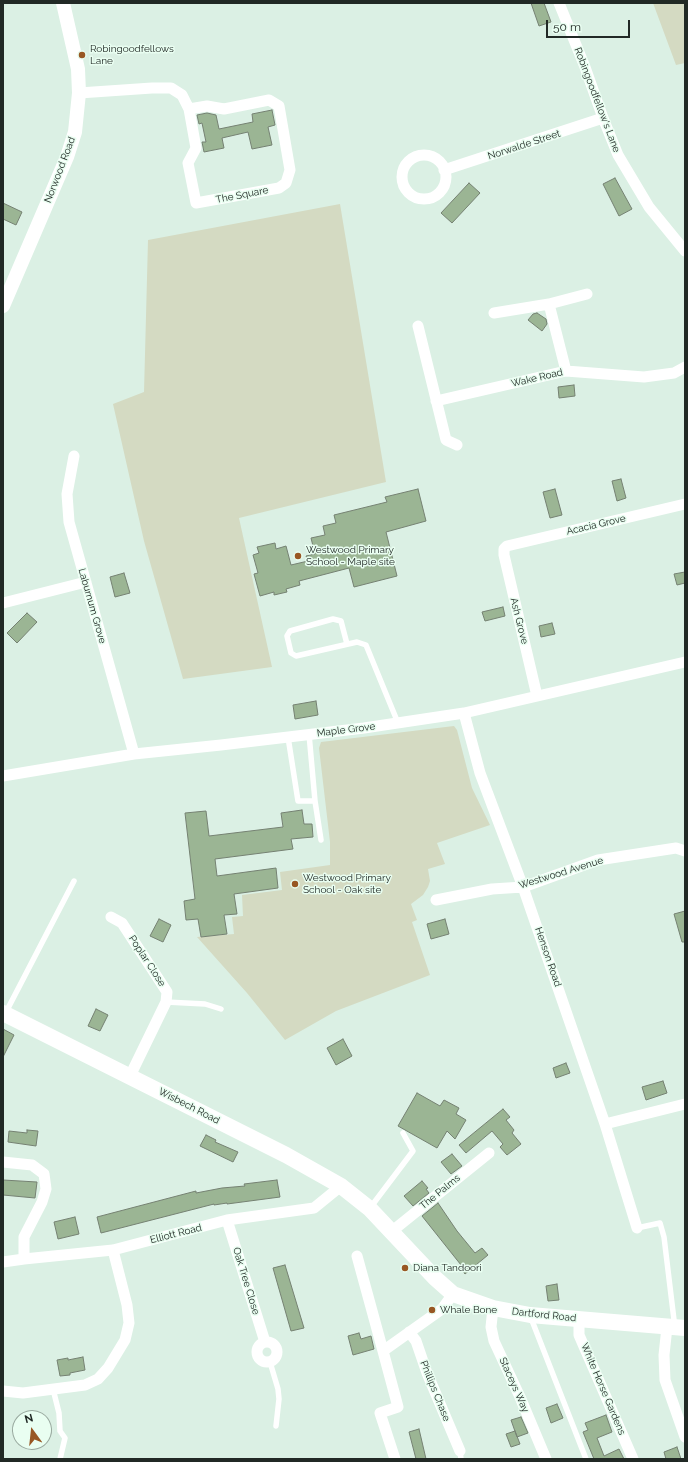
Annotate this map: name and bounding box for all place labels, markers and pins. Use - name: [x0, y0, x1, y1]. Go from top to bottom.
- place label: Robingoodfellows Lane: [90, 43, 174, 66]
- marker: Robingoodfellows Lane: [77, 50, 87, 60]
- place label: Westwood Primary School - Maple site: [306, 544, 395, 568]
- marker: Westwood Primary School - Maple site: [293, 551, 303, 561]
- place label: Westwood Primary School - Oak site: [303, 872, 391, 896]
- marker: Westwood Primary School - Oak site: [290, 879, 300, 889]
- place label: Diana Tandoori: [413, 1262, 482, 1274]
- marker: Diana Tandoori: [400, 1263, 410, 1273]
- place label: Whale Bone: [440, 1304, 497, 1316]
- marker: Whale Bone: [427, 1305, 437, 1315]

